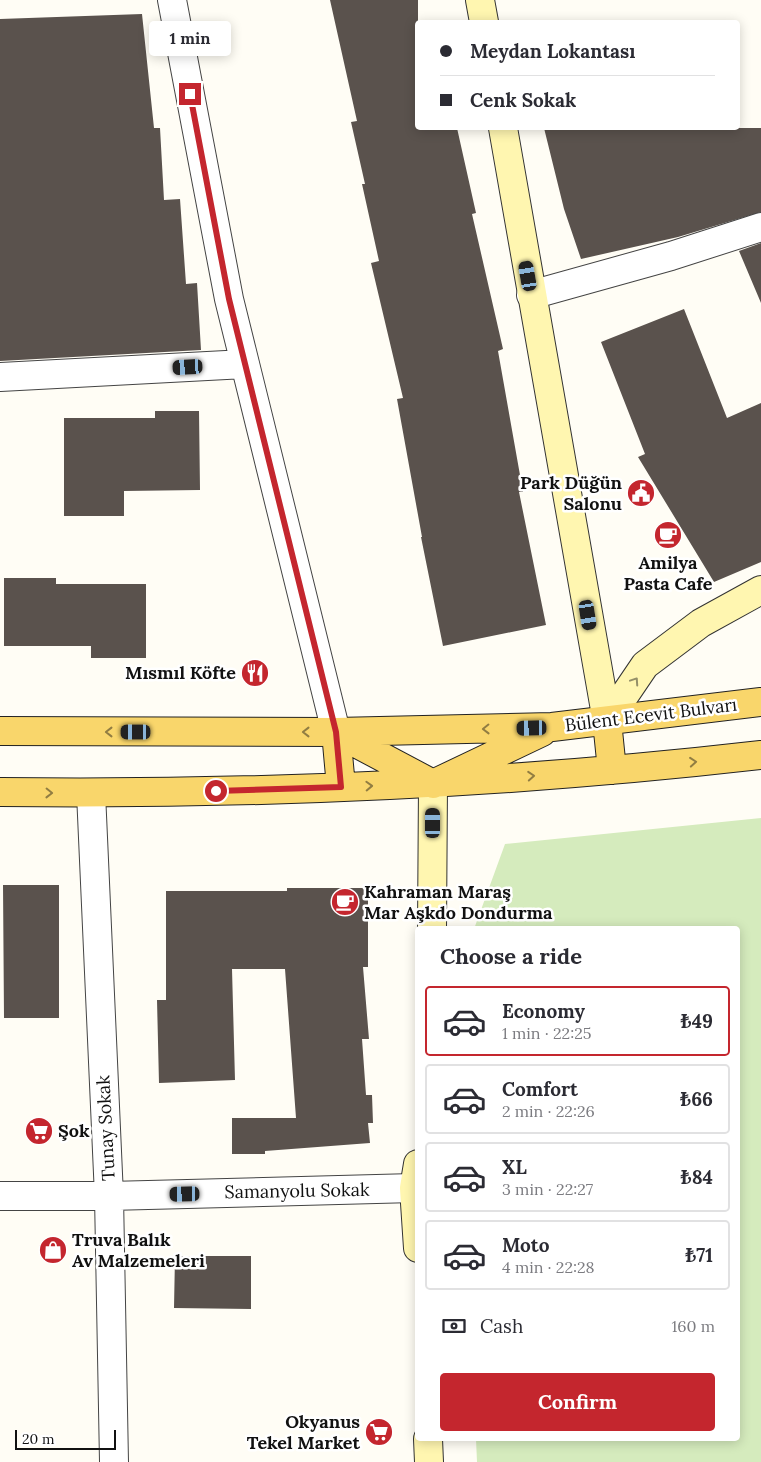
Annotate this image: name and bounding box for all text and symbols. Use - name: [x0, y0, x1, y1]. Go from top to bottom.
- callout: 1 min: [149, 22, 231, 56]
- text: 1 min: [170, 28, 210, 48]
- text: Meydan Lokantası: [470, 39, 635, 63]
- route end: [179, 83, 201, 105]
- text: Cenk Sokak: [470, 88, 576, 112]
- car: [518, 260, 537, 292]
- car: [172, 359, 203, 375]
- place label: Park Düğün Salonu: [520, 471, 623, 515]
- public building icon: Park Düğün Salonu: [626, 478, 656, 508]
- cafe icon: Amilya Pasta Cafe: [653, 520, 683, 550]
- place label: Amilya Pasta Cafe: [623, 551, 713, 595]
- car: [578, 599, 597, 631]
- restaurant icon: Mısmıl Köfte: [240, 658, 270, 688]
- place label: Mısmıl Köfte: [125, 661, 236, 684]
- one-way arrow: [628, 677, 638, 686]
- street label: Bülent Ecevit Bulvarı: [564, 693, 738, 736]
- car: [516, 720, 547, 736]
- one-way arrow: [482, 724, 490, 734]
- car: [121, 725, 151, 740]
- one-way arrow: [105, 726, 113, 737]
- one-way arrow: [302, 727, 310, 737]
- one-way arrow: [689, 757, 697, 768]
- one-way arrow: [527, 771, 535, 782]
- route start: [205, 780, 227, 802]
- one-way arrow: [365, 781, 373, 791]
- one-way arrow: [45, 788, 53, 798]
- car: [425, 808, 440, 838]
- place label: Kahraman Maraş Mar Aşkdo Dondurma: [364, 880, 553, 924]
- cafe icon: Kahraman Maraş Mar Aşkdo Dondurma: [330, 887, 360, 917]
- text: Choose a ride: [440, 942, 582, 970]
- icon: car: [442, 999, 487, 1044]
- text: Economy: [502, 999, 585, 1023]
- text: ₺49: [680, 1009, 713, 1033]
- text: 1 min · 22:25: [502, 1023, 591, 1043]
- street label: Tunay Sokak: [91, 1074, 120, 1181]
- icon: car: [442, 1077, 487, 1122]
- text: Comfort: [502, 1077, 578, 1101]
- text: ₺66: [680, 1087, 713, 1111]
- text: 2 min · 22:26: [502, 1101, 595, 1121]
- supermarket icon: Şok: [24, 1116, 54, 1146]
- place label: Şok: [58, 1119, 90, 1142]
- icon: car: [442, 1155, 487, 1200]
- text: XL: [502, 1155, 527, 1179]
- text: ₺84: [680, 1165, 713, 1189]
- street label: Samanyolu Sokak: [224, 1178, 370, 1203]
- text: 3 min · 22:27: [502, 1179, 593, 1199]
- car: [169, 1186, 200, 1202]
- place label: Truva Balık Av Malzemeleri: [72, 1228, 205, 1272]
- icon: car: [442, 1233, 487, 1278]
- text: Moto: [502, 1233, 549, 1257]
- shop icon: Truva Balık Av Malzemeleri: [38, 1235, 68, 1265]
- text: ₺71: [685, 1243, 713, 1267]
- text: 4 min · 22:28: [502, 1257, 595, 1277]
- icon: cash: [440, 1312, 468, 1340]
- text: Cash: [480, 1314, 523, 1338]
- text: 160 m: [671, 1316, 715, 1336]
- button: Confirm: [440, 1373, 715, 1431]
- place label: Okyanus Tekel Market: [247, 1410, 361, 1454]
- supermarket icon: Okyanus Tekel Market: [364, 1417, 394, 1447]
- scale bar: [15, 1427, 116, 1450]
- text: 20 m: [22, 1430, 54, 1448]

